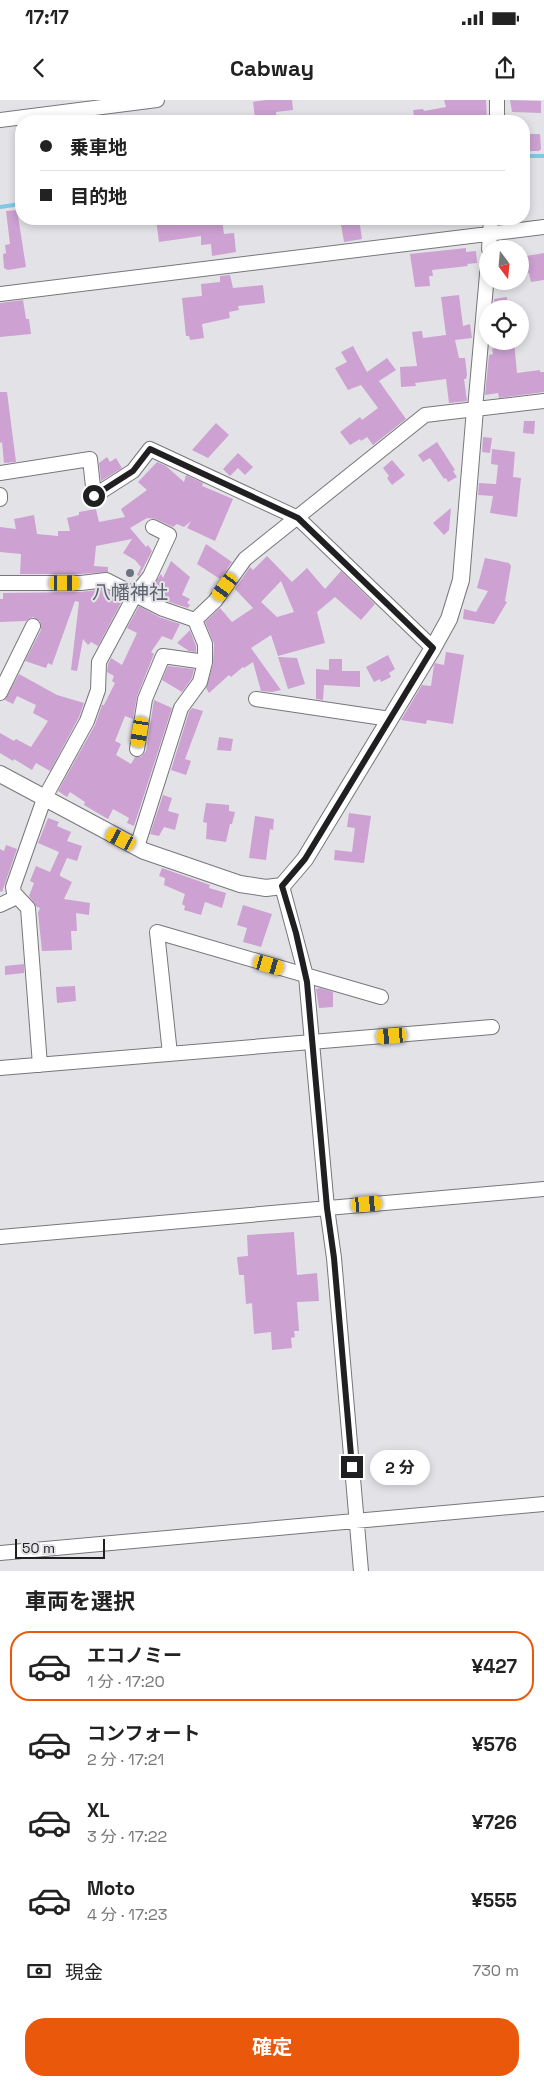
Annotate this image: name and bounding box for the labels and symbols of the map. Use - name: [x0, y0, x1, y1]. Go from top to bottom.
- north arrow: [479, 240, 529, 290]
- route start: [83, 485, 105, 507]
- marker: 八幡神社: [124, 567, 136, 579]
- car: [210, 570, 239, 604]
- car: [50, 576, 80, 591]
- place label: 八幡神社: [92, 580, 168, 605]
- car: [130, 716, 149, 748]
- car: [104, 826, 137, 852]
- car: [252, 954, 285, 976]
- car: [376, 1027, 407, 1045]
- car: [351, 1195, 382, 1213]
- callout: 2 分: [370, 1450, 430, 1484]
- route end: [341, 1456, 363, 1478]
- scale bar: [15, 1536, 105, 1559]

